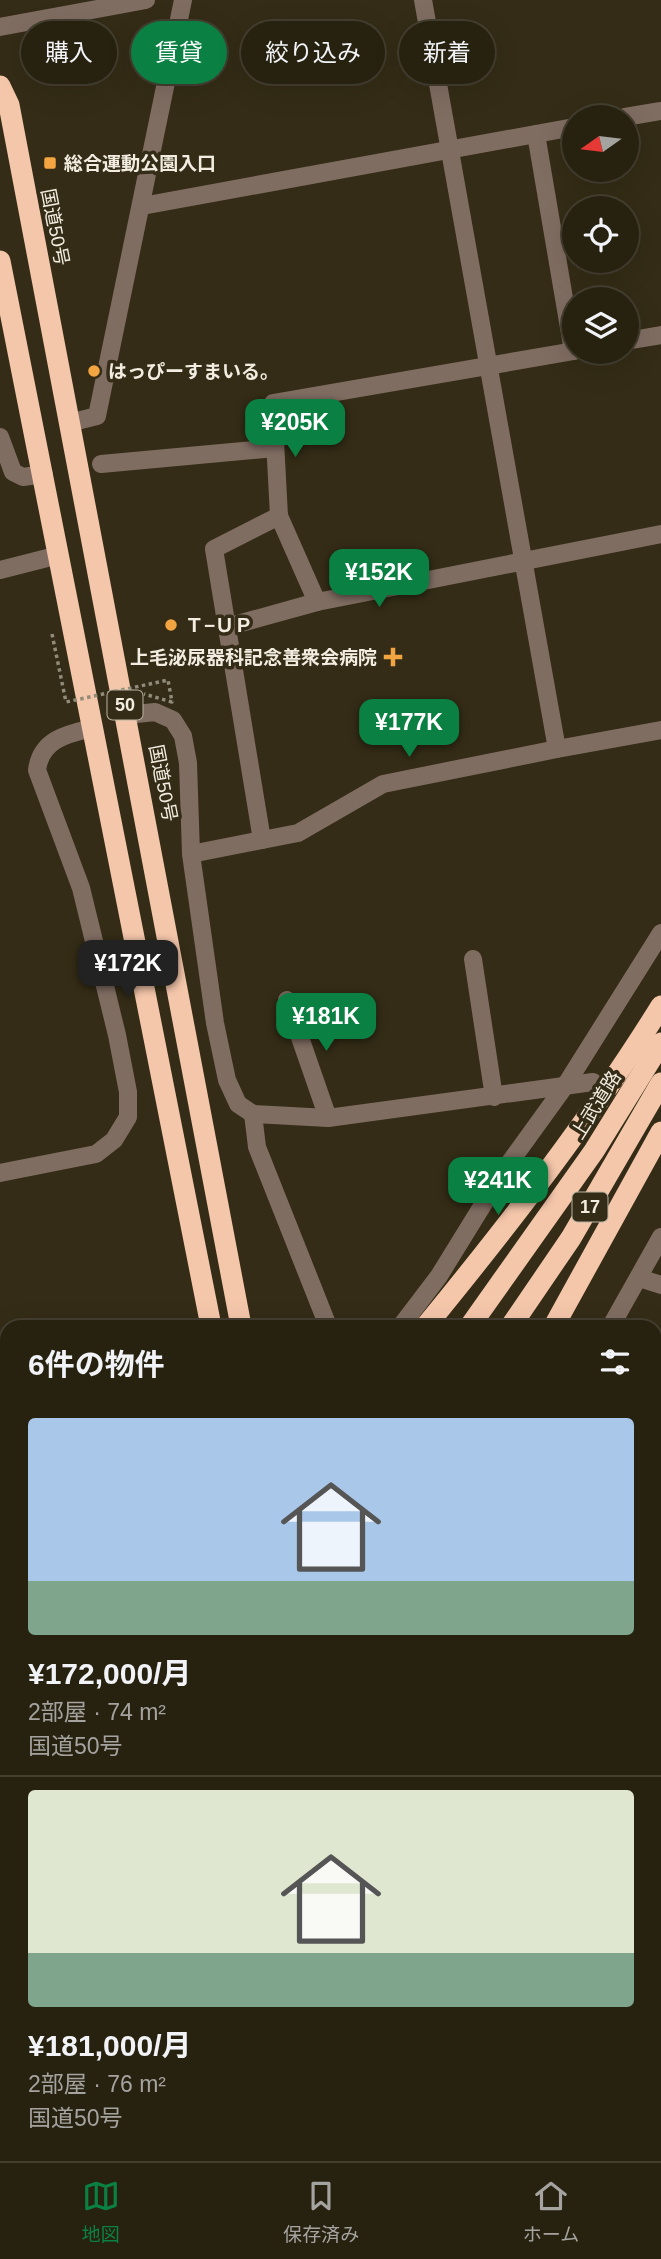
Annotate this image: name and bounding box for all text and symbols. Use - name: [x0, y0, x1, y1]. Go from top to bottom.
- chip: 購入: [21, 21, 117, 84]
- chip: 賃貸: [131, 21, 227, 84]
- chip: 絞り込み: [241, 21, 385, 84]
- chip: 新着: [399, 21, 495, 84]
- north arrow: [562, 105, 639, 182]
- map controls: [562, 105, 639, 364]
- place label: 総合運動公園入口: [64, 153, 216, 174]
- marker: 総合運動公園入口: [42, 155, 58, 171]
- street label: 国道50号: [37, 187, 73, 267]
- button: locate: [562, 196, 639, 273]
- button: layers: [562, 287, 639, 364]
- place label: はっぴーすまいる。: [108, 361, 279, 382]
- marker: はっぴーすまいる。: [86, 363, 102, 379]
- pin: ¥205K: [246, 400, 344, 459]
- text: ¥205K: [261, 409, 329, 435]
- pin: ¥152K: [330, 550, 428, 609]
- text: ¥152K: [345, 559, 413, 585]
- place label: Ｔ−ＵＰ: [185, 615, 253, 636]
- marker: Ｔ−ＵＰ: [163, 617, 179, 633]
- place label: 上毛泌尿器科記念善衆会病院: [130, 647, 377, 668]
- marker: 上毛泌尿器科記念善衆会病院: [383, 647, 403, 667]
- road number: 50: [108, 690, 142, 720]
- pin: ¥177K: [360, 700, 458, 759]
- text: ¥177K: [375, 709, 443, 735]
- street label: 国道50号: [145, 743, 181, 823]
- pin: ¥172K: [79, 940, 177, 1000]
- text: ¥172K: [94, 950, 162, 976]
- pin: ¥181K: [277, 993, 375, 1053]
- text: ¥181K: [292, 1003, 360, 1029]
- street label: 上武道路: [567, 1067, 625, 1143]
- pin: ¥241K: [449, 1158, 547, 1217]
- text: ¥241K: [464, 1167, 532, 1193]
- road number: 17: [572, 1192, 608, 1222]
- icon: filters: [596, 1343, 634, 1381]
- text: 6件の物件: [28, 1348, 165, 1381]
- icon: home: [268, 1464, 394, 1590]
- text: ¥172,000/月: [28, 1657, 191, 1690]
- text: 2部屋 · 74 m²: [28, 1699, 166, 1725]
- text: 国道50号: [28, 1733, 123, 1759]
- icon: home: [268, 1836, 394, 1962]
- text: ¥181,000/月: [28, 2029, 191, 2062]
- text: 2部屋 · 76 m²: [28, 2071, 166, 2097]
- text: 国道50号: [28, 2105, 123, 2131]
- tab: 地図: [82, 2177, 120, 2246]
- tab: 保存済み: [283, 2177, 359, 2246]
- tab: ホーム: [523, 2177, 579, 2246]

